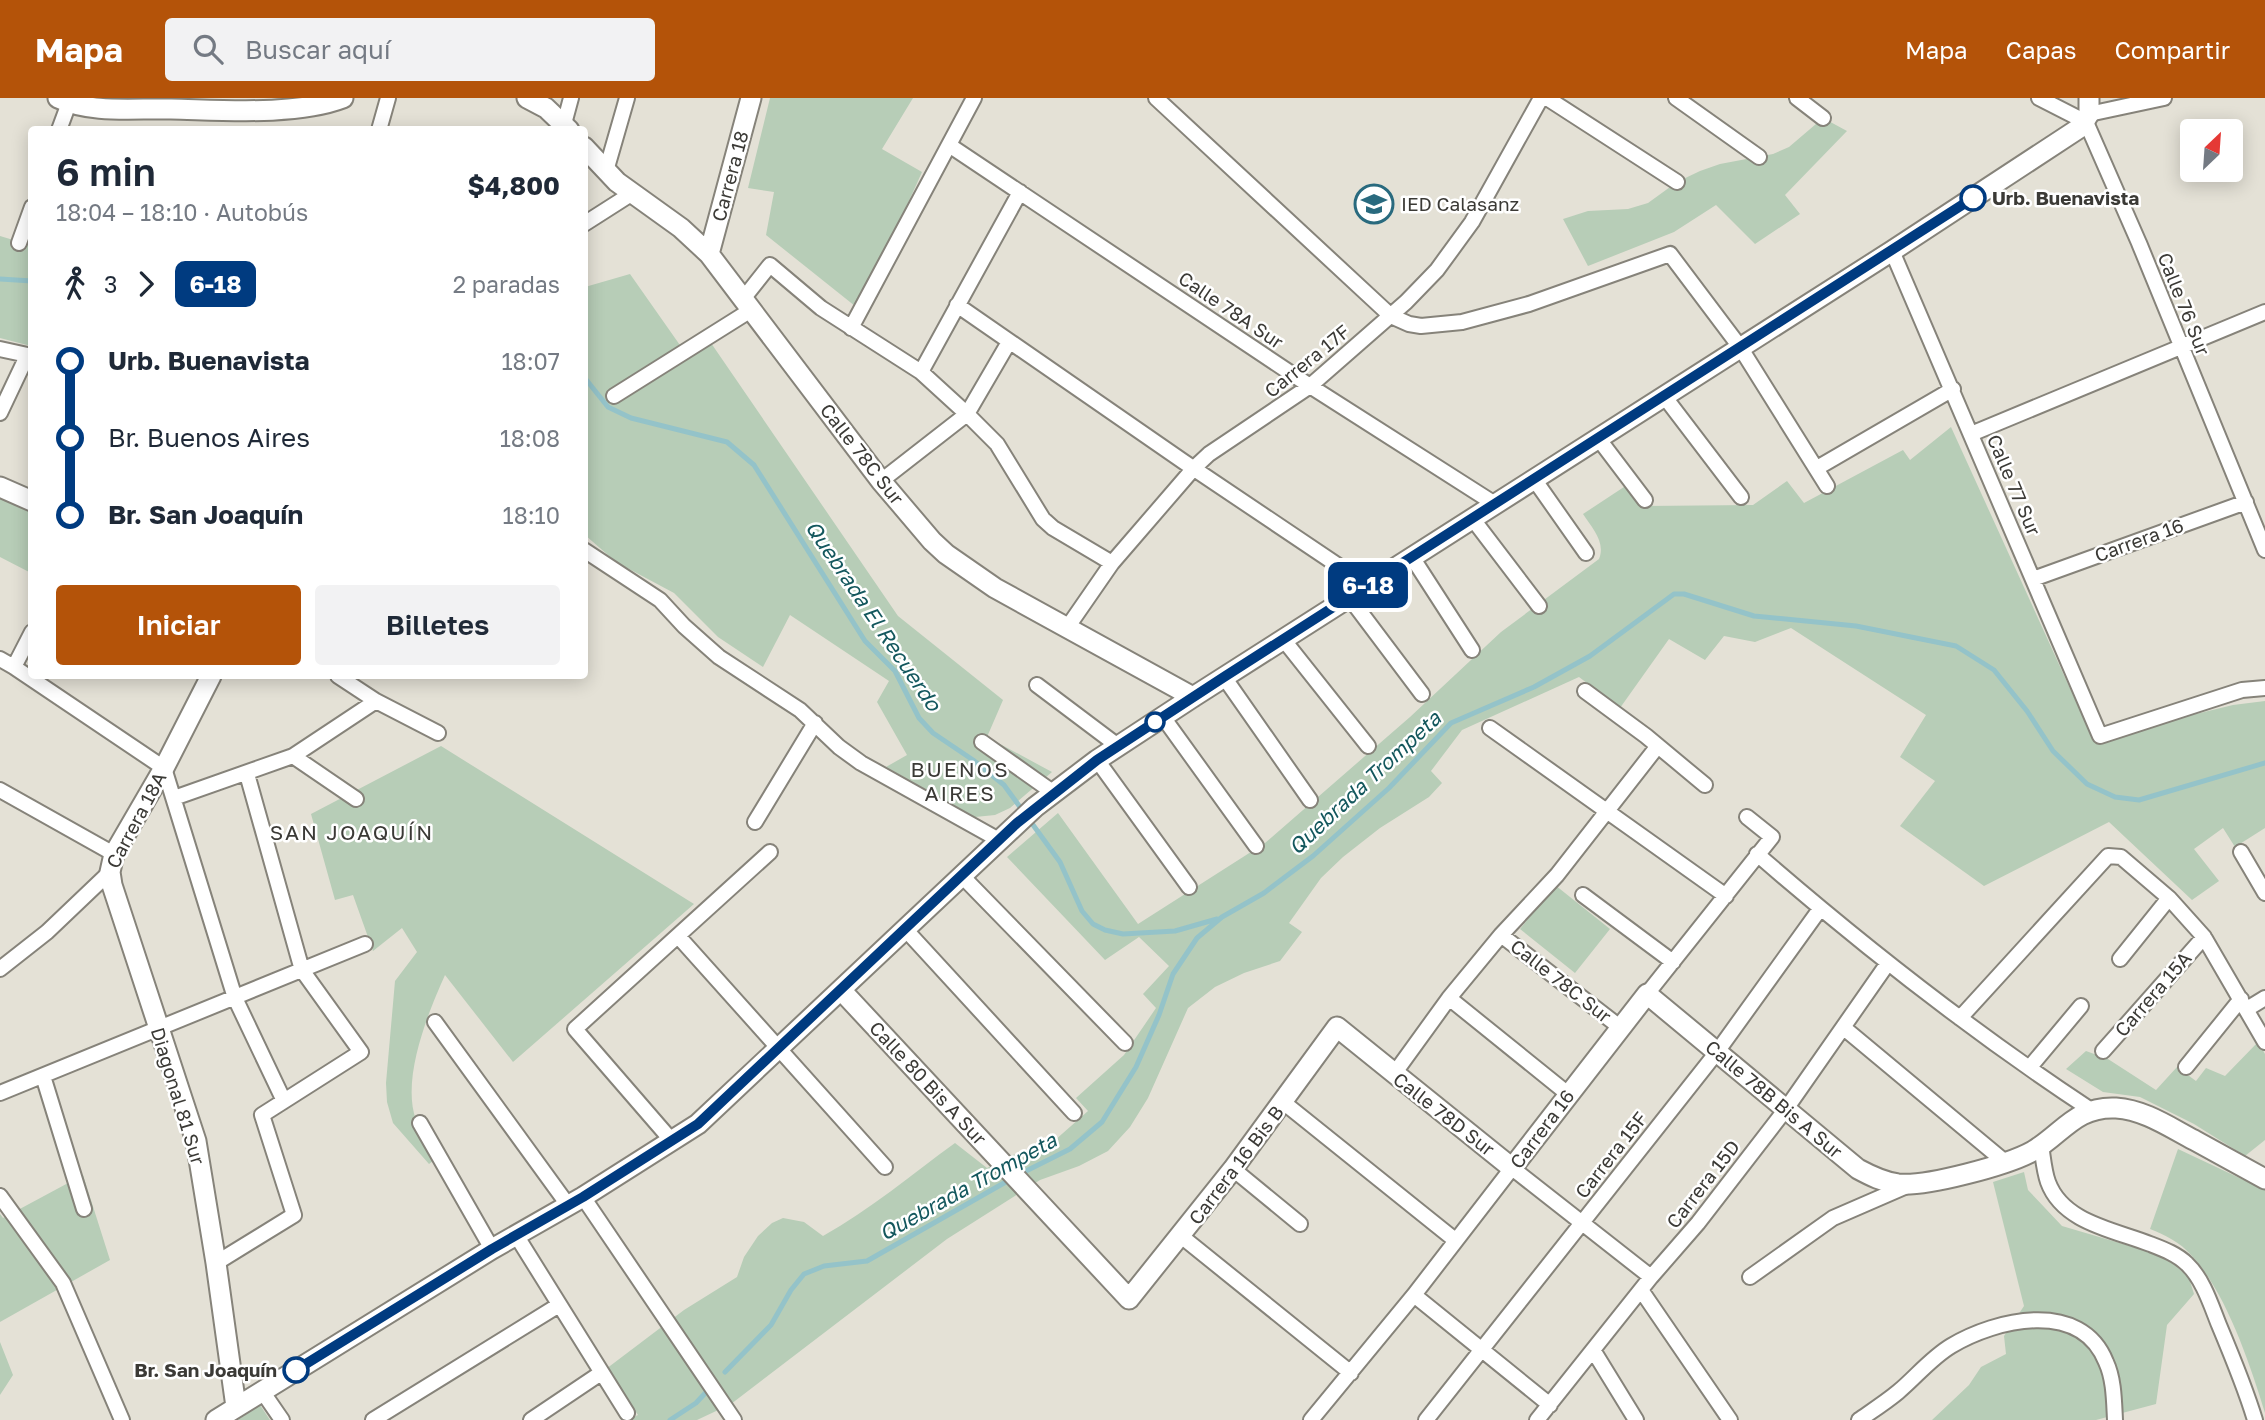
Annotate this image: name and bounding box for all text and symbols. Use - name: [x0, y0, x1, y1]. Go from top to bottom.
- search box: [165, 18, 655, 81]
- text: Mapa: [35, 30, 123, 69]
- icon: search: [189, 30, 227, 68]
- text: Buscar aquí: [245, 34, 391, 65]
- text: Mapa: [1905, 35, 1968, 64]
- text: Capas: [2006, 35, 2076, 64]
- text: Compartir: [2114, 35, 2230, 64]
- north arrow: [2180, 119, 2244, 182]
- map controls: [2180, 119, 2243, 182]
- street label: Carrera 18: [706, 128, 753, 224]
- text: 6 min: [56, 149, 156, 194]
- text: $4,800: [468, 170, 560, 201]
- school or university icon: IED Calasanz: [1353, 183, 1395, 225]
- marker: Urb. Buenavista: [1960, 185, 1986, 211]
- place label: Urb. Buenavista: [1992, 186, 2139, 209]
- place label: IED Calasanz: [1401, 192, 1519, 215]
- text: 18:04 – 18:10 · Autobús: [56, 198, 308, 226]
- street label: Calle 76 Sur: [2153, 249, 2216, 359]
- icon: walk: [56, 265, 94, 303]
- icon: forward: [127, 265, 165, 303]
- street label: Calle 78A Sur: [1174, 266, 1289, 353]
- text: 6-18: [189, 269, 242, 298]
- text: 3: [104, 270, 117, 298]
- text: 2 paradas: [453, 270, 560, 298]
- street label: Carrera 17F: [1260, 319, 1354, 402]
- text: Urb. Buenavista: [108, 345, 310, 376]
- text: 18:07: [501, 347, 560, 375]
- street label: Calle 78C Sur: [816, 399, 909, 509]
- text: Br. Buenos Aires: [108, 422, 310, 453]
- text: 18:08: [500, 424, 560, 452]
- street label: Calle 77 Sur: [1983, 431, 2046, 539]
- text: Br. San Joaquín: [108, 499, 303, 530]
- text: 18:10: [503, 501, 560, 529]
- street label: Carrera 16: [2091, 513, 2186, 566]
- water label: Quebrada El Recuerdo: [800, 515, 948, 717]
- line badge: 6-18: [1319, 562, 1417, 608]
- text: 6-18: [1342, 570, 1394, 599]
- button: Iniciar: [56, 585, 301, 665]
- button: Billetes: [315, 585, 560, 665]
- water label: Quebrada Trompeta: [1283, 704, 1447, 860]
- unlabelled marker: [1145, 712, 1165, 732]
- district label: BUENOS AIRES: [910, 756, 1010, 806]
- street label: Carrera 18A: [101, 768, 171, 872]
- district label: SAN JOAQUÍN: [270, 819, 434, 845]
- street label: Calle 78C Sur: [1506, 934, 1617, 1028]
- street label: Carrera 15A: [2110, 946, 2196, 1041]
- street label: Calle 80 Bis A Sur: [865, 1016, 992, 1150]
- street label: Diagonal 81 Sur: [147, 1025, 210, 1168]
- street label: Calle 78B Bis A Sur: [1701, 1035, 1848, 1163]
- street label: Calle 78D Sur: [1389, 1067, 1500, 1161]
- street label: Carrera 16: [1505, 1085, 1579, 1173]
- street label: Carrera 16 Bis B: [1183, 1101, 1288, 1229]
- street label: Carrera 15F: [1570, 1107, 1652, 1203]
- water label: Quebrada Trompeta: [874, 1126, 1062, 1246]
- street label: Carrera 15D: [1661, 1135, 1744, 1232]
- marker: Br. San Joaquín: [283, 1357, 309, 1383]
- place label: Br. San Joaquín: [134, 1358, 277, 1381]

